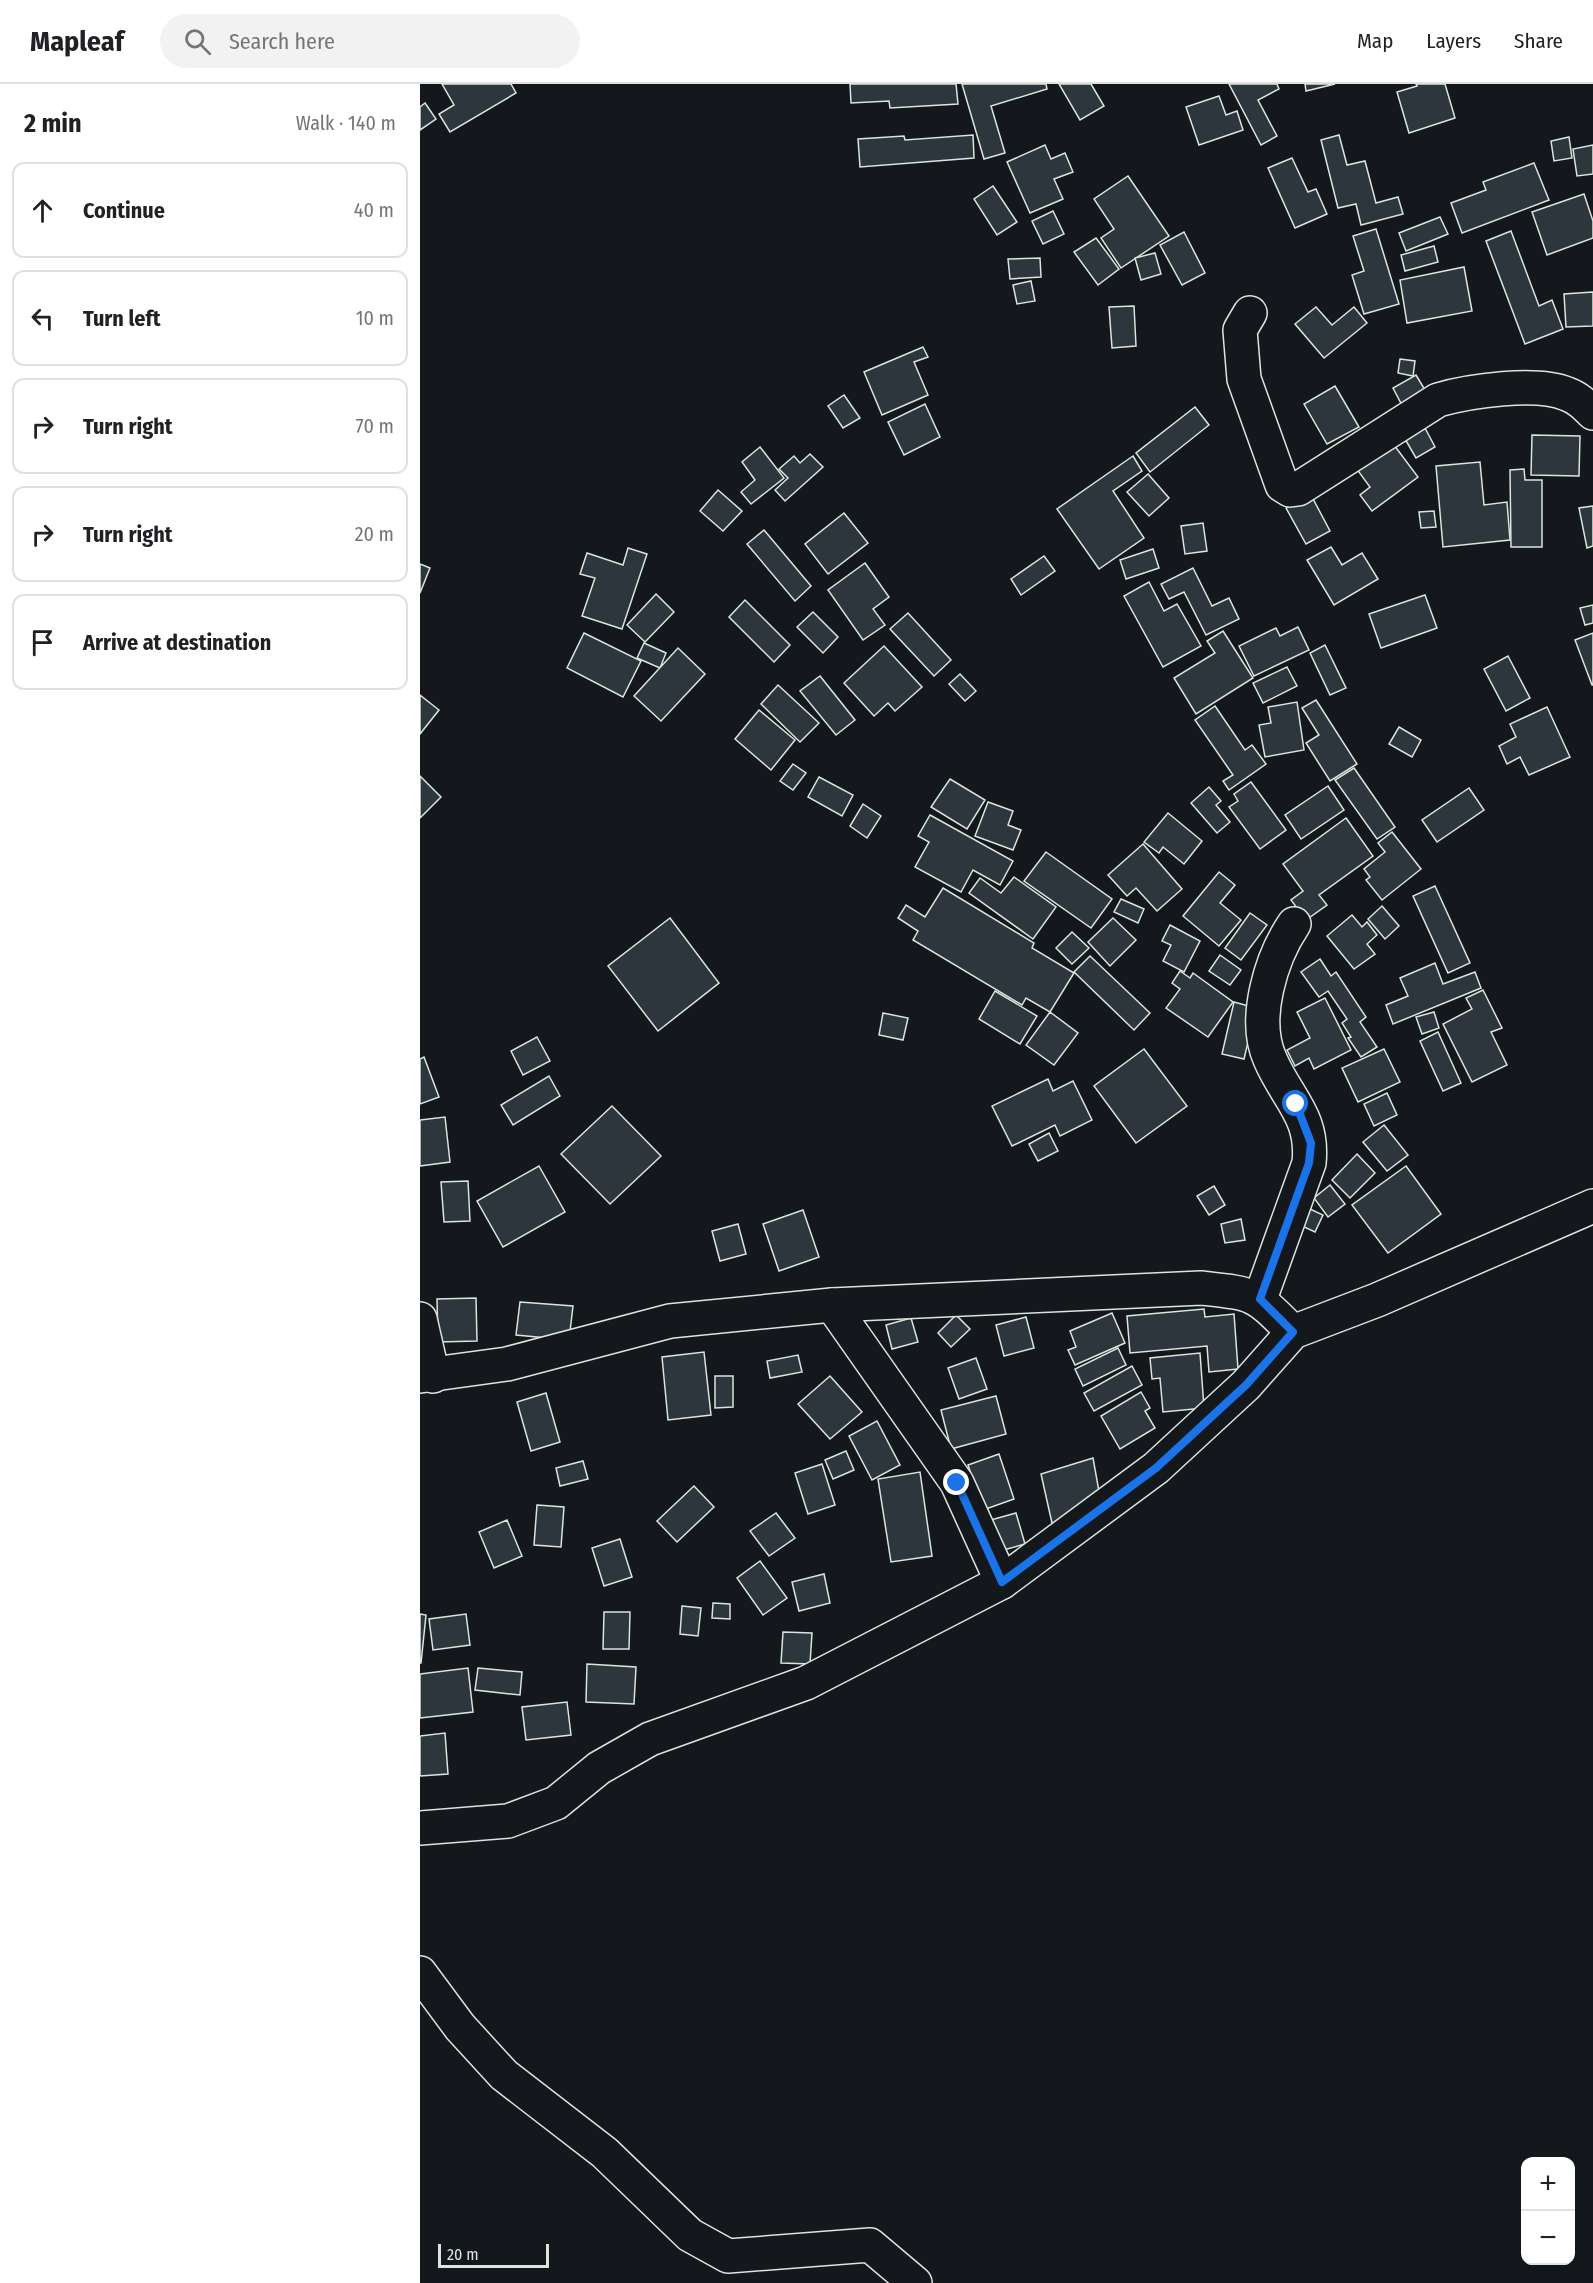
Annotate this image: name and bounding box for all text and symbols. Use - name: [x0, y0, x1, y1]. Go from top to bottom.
- search box: [160, 14, 580, 68]
- text: Mapleaf: [30, 25, 124, 58]
- icon: search: [181, 25, 214, 58]
- text: Search here: [229, 28, 335, 55]
- text: Map: [1357, 28, 1393, 54]
- text: Layers: [1426, 28, 1481, 54]
- text: Share: [1514, 28, 1563, 54]
- text: 2 min: [24, 108, 82, 139]
- text: Walk · 140 m: [296, 111, 396, 135]
- icon: ahead: [26, 194, 59, 227]
- text: Continue: [83, 197, 165, 224]
- text: 40 m: [354, 198, 394, 222]
- icon: left: [26, 302, 59, 335]
- text: Turn left: [83, 305, 161, 332]
- text: 10 m: [356, 306, 394, 330]
- icon: right: [26, 410, 59, 443]
- text: Turn right: [83, 413, 172, 440]
- text: 70 m: [356, 414, 394, 438]
- icon: right: [26, 518, 59, 551]
- text: Turn right: [83, 521, 172, 548]
- text: 20 m: [355, 522, 394, 546]
- icon: arrive: [26, 626, 59, 659]
- text: Arrive at destination: [83, 629, 271, 656]
- route start: [1282, 1090, 1308, 1116]
- route end: [943, 1469, 969, 1495]
- map controls: [1521, 2157, 1575, 2265]
- button: +: [1521, 2157, 1575, 2211]
- button: −: [1521, 2211, 1575, 2265]
- scale bar: [438, 2241, 549, 2268]
- text: 20 m: [447, 2245, 478, 2264]

